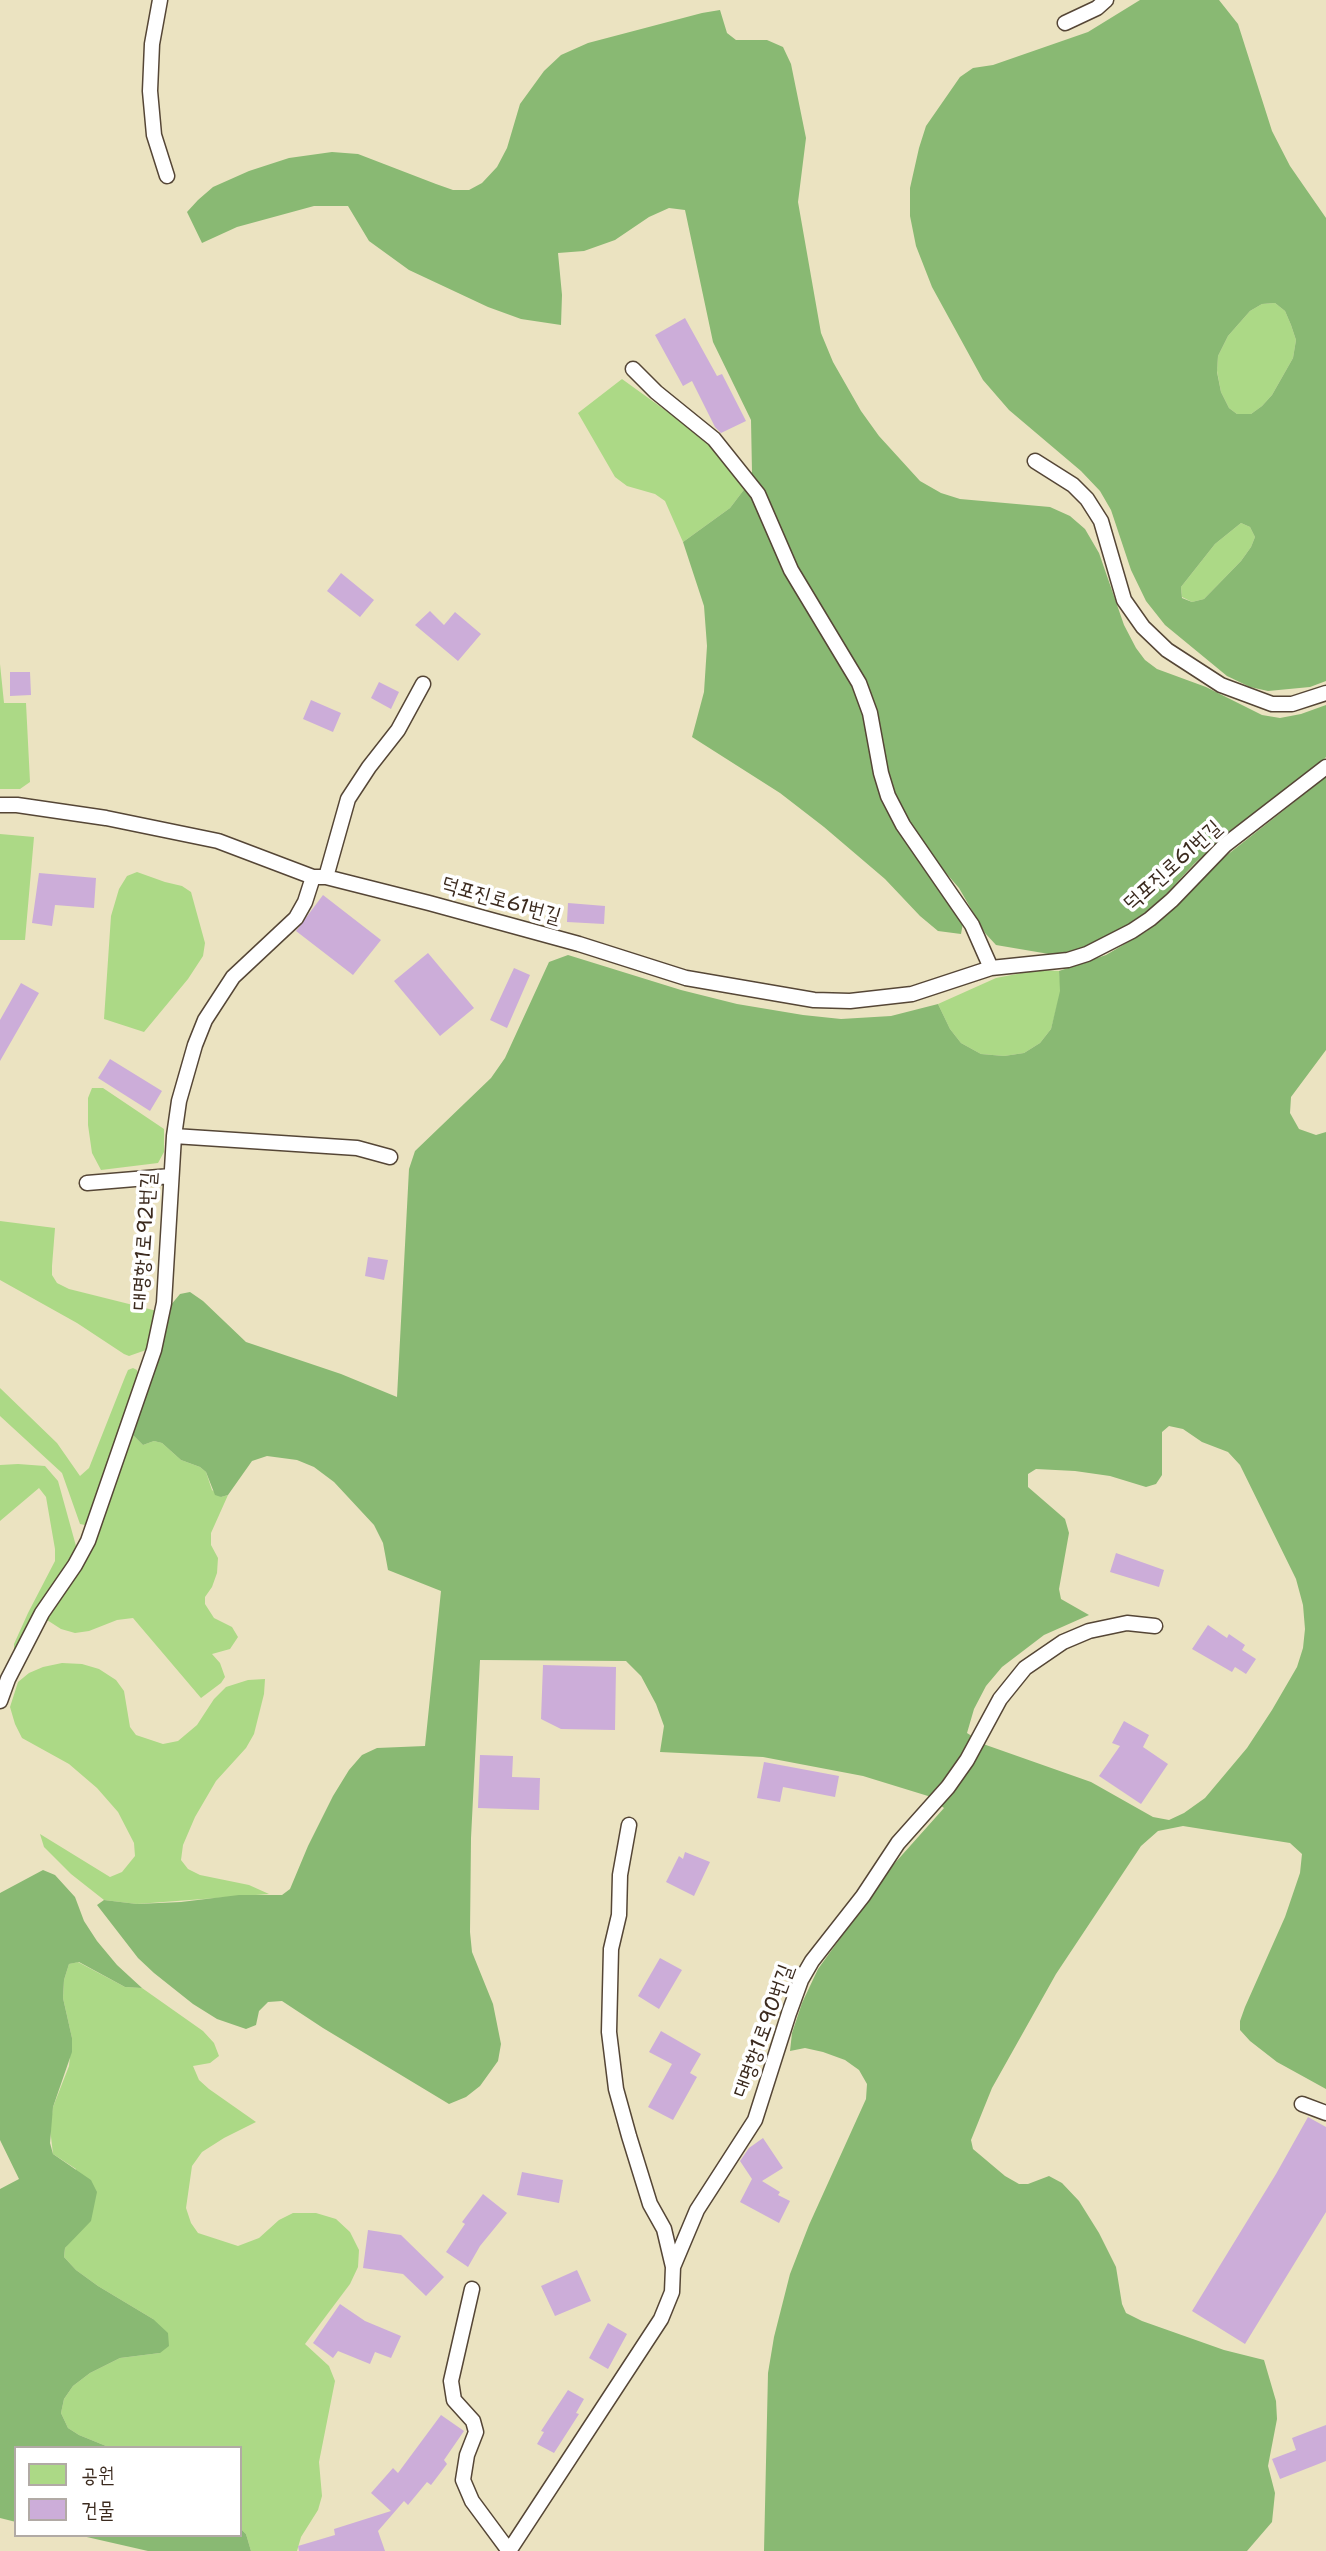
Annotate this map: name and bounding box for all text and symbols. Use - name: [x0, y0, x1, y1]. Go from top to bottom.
- street label: 덕포진로61번길: [1119, 815, 1227, 917]
- street label: 덕포진로61번길: [438, 872, 564, 930]
- street label: 대명항1로92번길: [128, 1171, 162, 1311]
- street label: 대명항1로90번길: [728, 1961, 800, 2101]
- legend: [14, 2446, 242, 2537]
- text: 공원: [81, 2461, 115, 2489]
- text: 건물: [81, 2496, 115, 2524]

